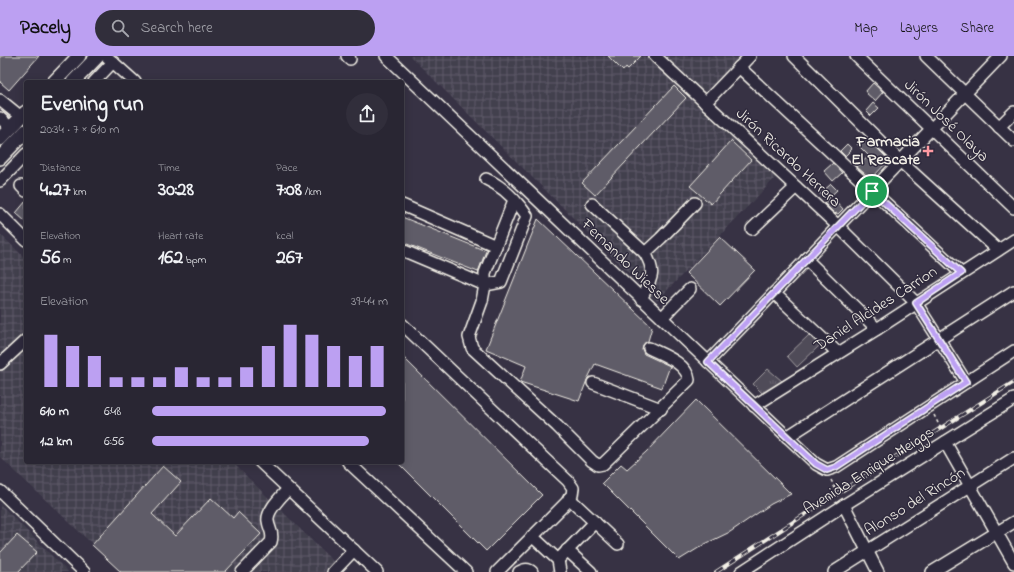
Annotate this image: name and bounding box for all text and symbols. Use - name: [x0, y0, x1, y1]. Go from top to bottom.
- search box: [95, 10, 375, 46]
- text: Pacely: [20, 15, 71, 42]
- icon: search: [109, 17, 131, 39]
- text: Search here: [141, 17, 213, 39]
- text: Map: [854, 18, 878, 39]
- text: Layers: [900, 18, 938, 39]
- text: Share: [960, 18, 994, 39]
- street label: Jirón José Olaya: [898, 74, 994, 168]
- text: Evening run: [40, 89, 144, 121]
- button: share: [346, 93, 388, 135]
- street label: Jirón Ricardo Herrera: [730, 103, 846, 213]
- text: 20:34 · 7 × 610 m: [40, 120, 119, 139]
- place label: Farmacia El Rescate: [851, 130, 921, 172]
- marker: Farmacia El Rescate: [923, 146, 933, 156]
- text: Distance: [40, 160, 81, 176]
- text: Time: [158, 160, 180, 176]
- text: Pace: [276, 160, 297, 176]
- pin: [855, 174, 889, 208]
- text: 4.27: [40, 176, 71, 205]
- text: 30:28: [158, 176, 194, 205]
- text: 7:08: [276, 176, 302, 205]
- icon: arrive: [861, 180, 883, 202]
- text: km: [71, 184, 87, 200]
- text: /km: [302, 184, 322, 200]
- street label: Fernando Wiesse: [575, 213, 675, 311]
- text: Elevation: [40, 228, 80, 244]
- text: Heart rate: [158, 228, 203, 244]
- text: kcal: [276, 228, 294, 244]
- text: 56: [40, 244, 60, 273]
- text: 162: [158, 244, 183, 273]
- text: 267: [276, 244, 303, 273]
- text: m: [60, 252, 72, 268]
- text: bpm: [183, 252, 206, 268]
- street label: Daniel Alcides Carrion: [809, 260, 942, 358]
- text: Elevation: [40, 292, 88, 311]
- text: 39–44 m: [351, 292, 388, 311]
- text: 610 m: [40, 402, 69, 421]
- text: 6:48: [104, 402, 121, 421]
- street label: Avenida Enrique Meiggs: [799, 421, 939, 521]
- text: 1.2 km: [40, 432, 72, 451]
- text: 6:56: [104, 432, 124, 451]
- street label: Alonso del Rincón: [860, 461, 970, 543]

